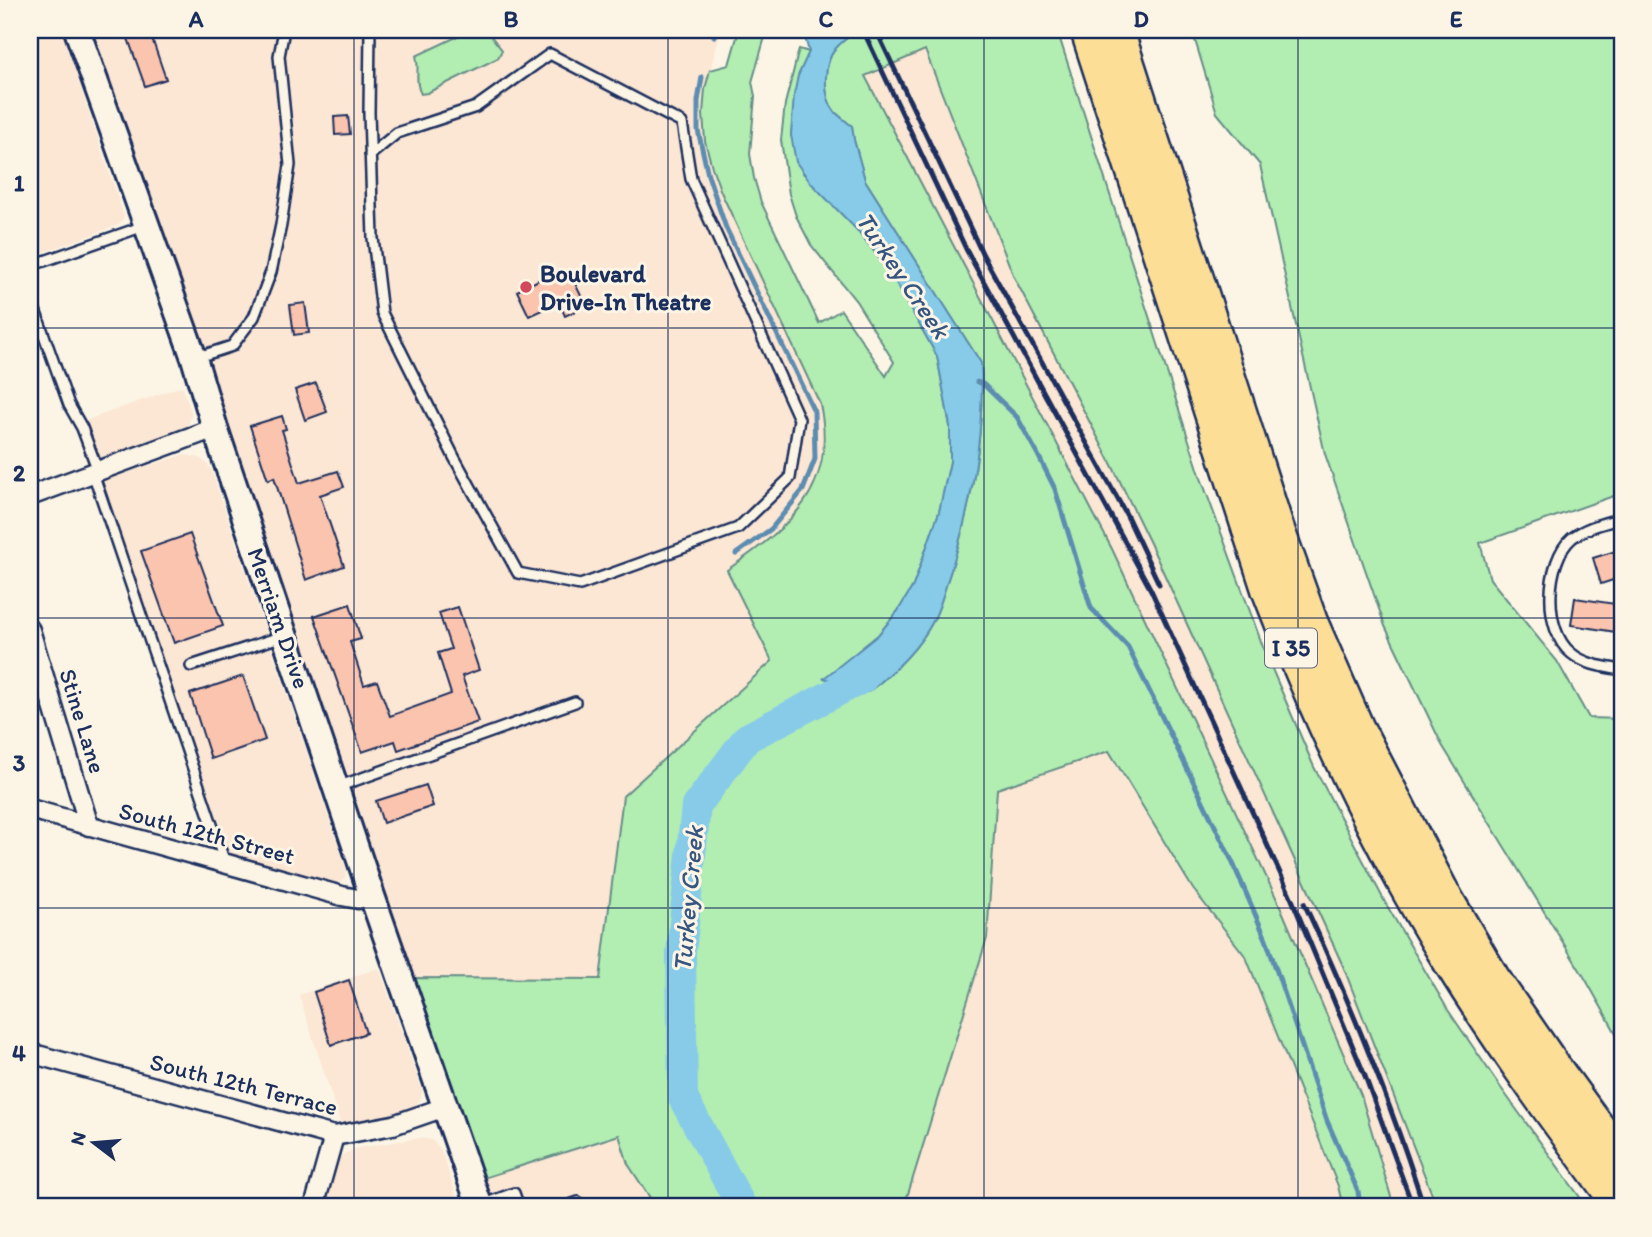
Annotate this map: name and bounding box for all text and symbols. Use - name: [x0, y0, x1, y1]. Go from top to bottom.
- text: A: [188, 5, 204, 33]
- text: B: [504, 5, 519, 33]
- text: C: [819, 5, 834, 33]
- text: D: [1133, 5, 1149, 33]
- text: E: [1450, 5, 1463, 33]
- text: 1: [14, 169, 25, 197]
- water label: Turkey Creek: [849, 205, 958, 346]
- place label: Boulevard Drive-In Theatre: [540, 259, 711, 316]
- marker: Boulevard Drive-In Theatre: [518, 279, 534, 295]
- text: 2: [13, 459, 26, 487]
- street label: Merriam Drive: [241, 544, 317, 692]
- road number: I 35: [1265, 628, 1317, 668]
- street label: Stine Lane: [53, 665, 113, 777]
- text: 3: [13, 749, 26, 777]
- street label: South 12th Street: [116, 796, 298, 870]
- water label: Turkey Creek: [666, 823, 710, 973]
- text: 4: [12, 1039, 26, 1067]
- street label: South 12th Terrace: [147, 1047, 341, 1121]
- north arrow: [60, 1108, 130, 1178]
- text: N: [65, 1129, 91, 1148]

